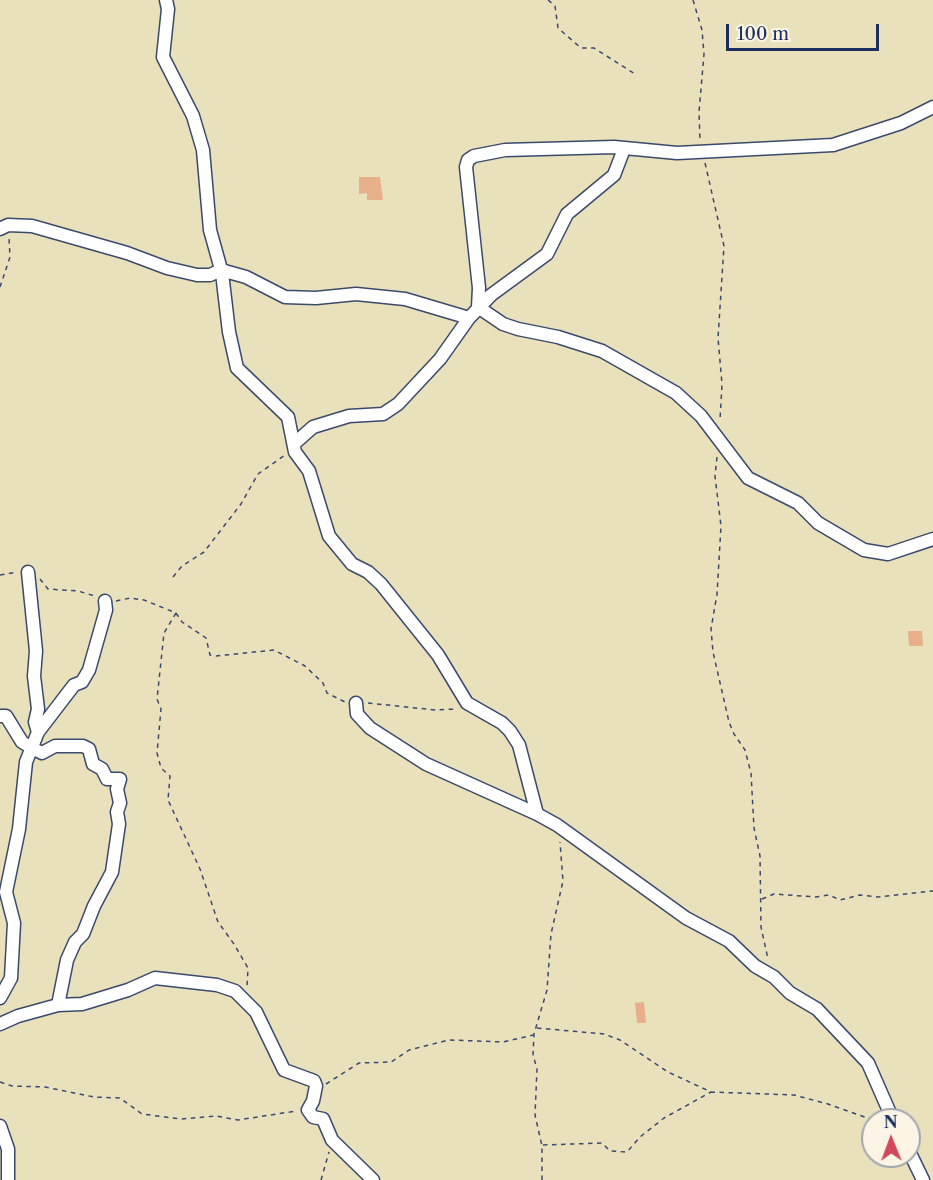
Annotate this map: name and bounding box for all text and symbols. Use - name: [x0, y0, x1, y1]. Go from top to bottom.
- scale bar: [729, 12, 882, 50]
- text: 100 m: [737, 23, 789, 45]
- north arrow: [861, 1108, 921, 1168]
- text: N: [884, 1112, 898, 1132]

